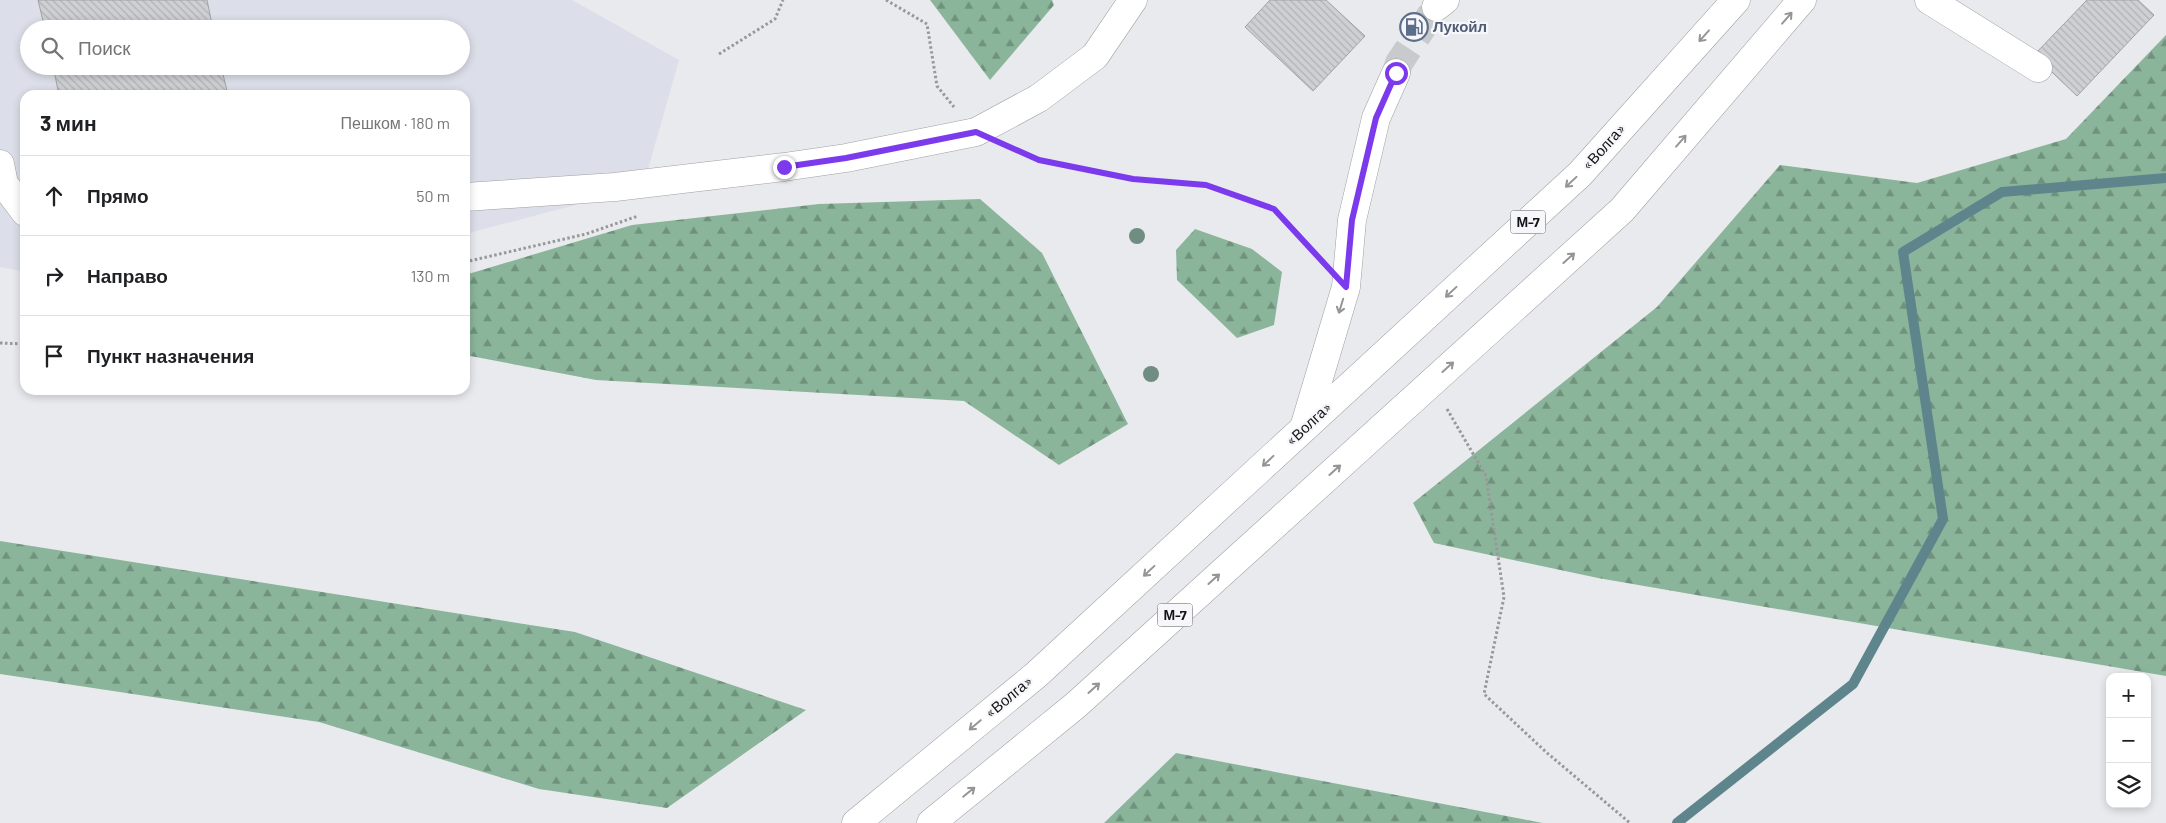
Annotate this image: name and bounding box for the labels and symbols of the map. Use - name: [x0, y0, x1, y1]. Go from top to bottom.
- one-way arrow: [1781, 11, 1793, 24]
- fuel station icon: Лукойл: [1399, 12, 1429, 42]
- place label: Лукойл: [1433, 17, 1487, 35]
- one-way arrow: [1698, 30, 1710, 43]
- route start: [1385, 62, 1408, 85]
- street label: «Волга»: [1578, 119, 1629, 173]
- one-way arrow: [1675, 135, 1686, 148]
- route end: [773, 156, 796, 179]
- one-way arrow: [1564, 176, 1577, 188]
- road number: М-7: [1510, 210, 1546, 233]
- one-way arrow: [1562, 252, 1575, 264]
- one-way arrow: [1445, 286, 1458, 298]
- one-way arrow: [1335, 298, 1345, 314]
- one-way arrow: [1442, 361, 1455, 373]
- street label: «Волга»: [1282, 397, 1335, 449]
- one-way arrow: [1262, 455, 1275, 467]
- one-way arrow: [1328, 464, 1341, 476]
- one-way arrow: [1142, 565, 1155, 577]
- one-way arrow: [1208, 573, 1221, 585]
- road number: М-7: [1158, 604, 1192, 626]
- street label: «Волга»: [981, 671, 1036, 721]
- one-way arrow: [1087, 682, 1100, 694]
- one-way arrow: [969, 720, 982, 731]
- one-way arrow: [962, 787, 975, 798]

